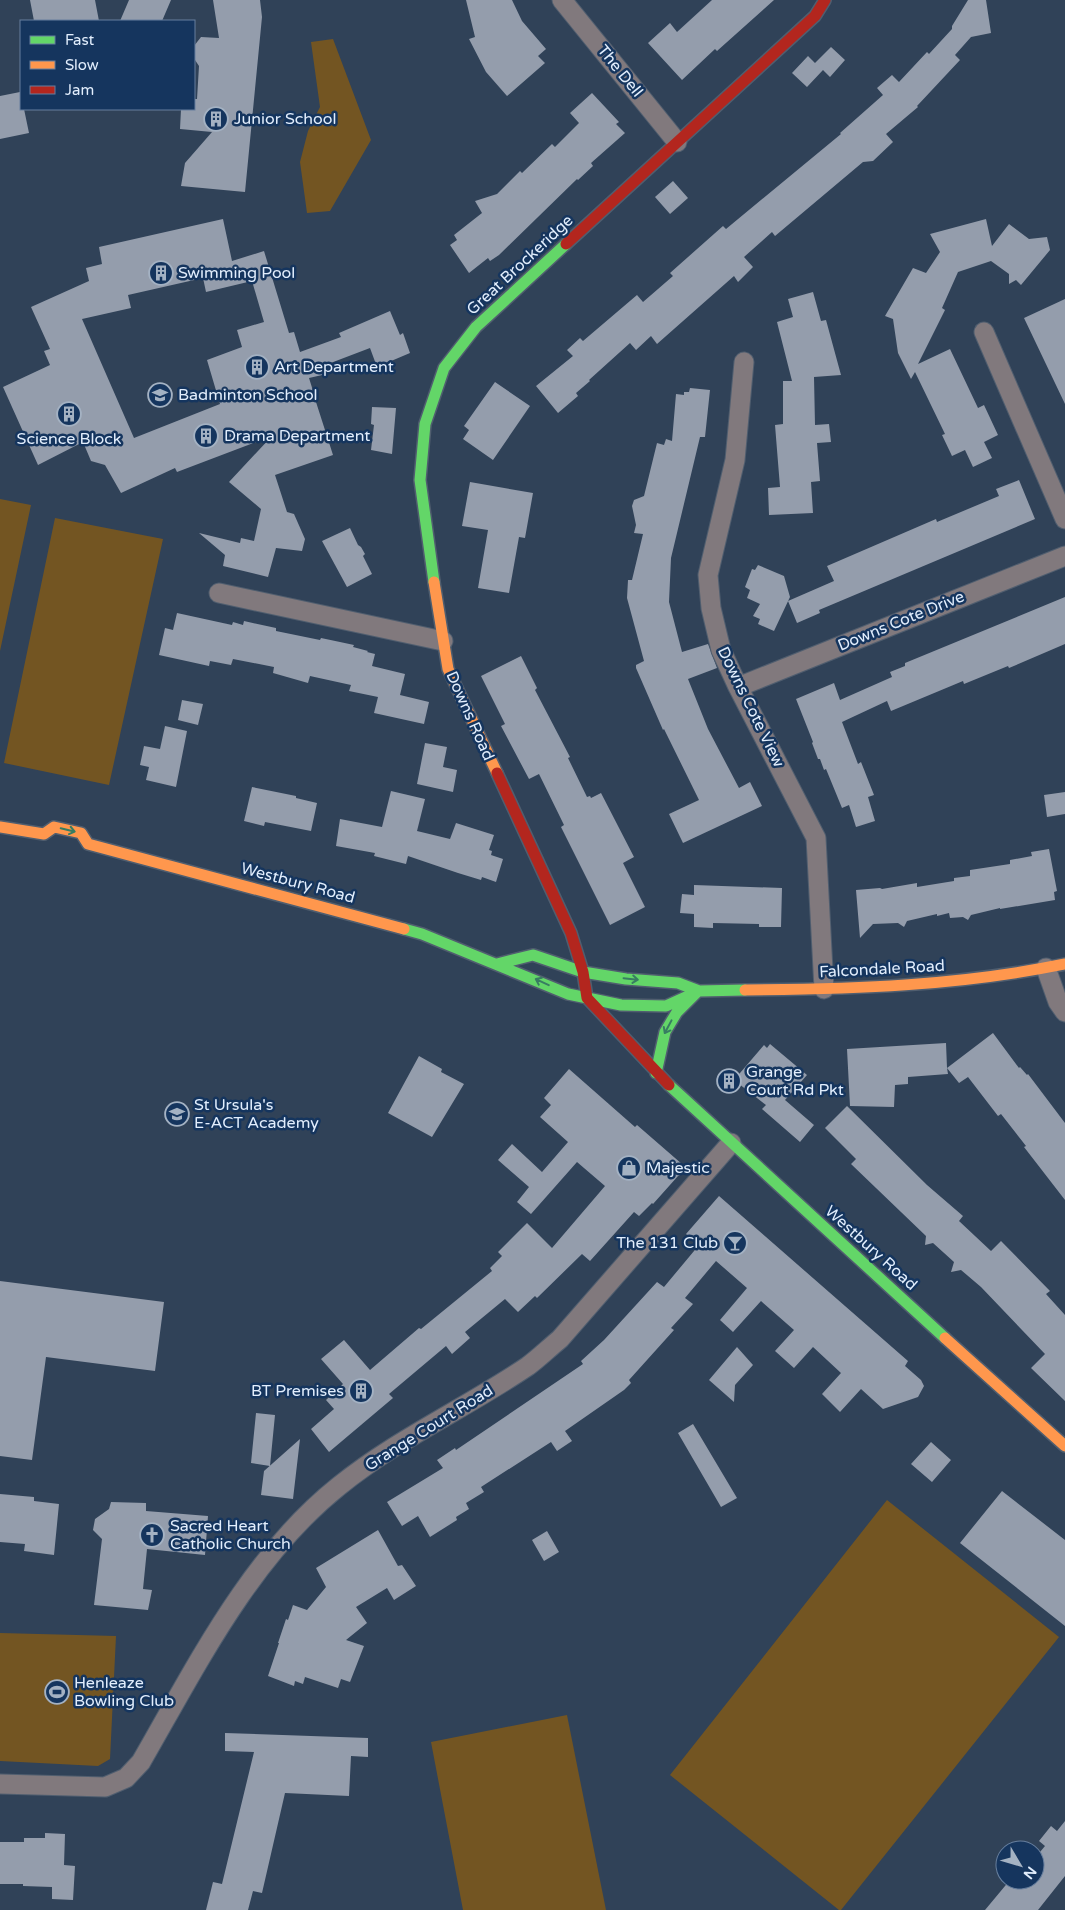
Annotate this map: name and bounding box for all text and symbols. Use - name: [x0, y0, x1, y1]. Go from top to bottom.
- legend: [20, 20, 195, 110]
- text: Fast: [65, 31, 95, 49]
- street label: The Dell: [593, 41, 647, 101]
- text: Slow: [65, 56, 99, 74]
- text: Jam: [65, 81, 94, 99]
- building icon: Junior School: [203, 106, 229, 132]
- place label: Junior School: [234, 109, 337, 129]
- street label: Great Brockeridge: [463, 211, 577, 319]
- building icon: Swimming Pool: [148, 260, 174, 286]
- place label: Swimming Pool: [178, 263, 295, 283]
- building icon: Art Department: [244, 354, 270, 380]
- place label: Art Department: [274, 357, 394, 377]
- school or university icon: Badminton School: [147, 382, 173, 408]
- place label: Badminton School: [178, 385, 318, 405]
- building icon: Science Block: [56, 401, 82, 427]
- building icon: Drama Department: [193, 423, 219, 449]
- place label: Drama Department: [224, 426, 370, 446]
- place label: Science Block: [17, 429, 122, 449]
- street label: Downs Cote Drive: [835, 586, 967, 656]
- street label: Downs Cote View: [713, 643, 789, 771]
- street label: Downs Road: [441, 668, 499, 764]
- one-way arrow: [59, 826, 75, 835]
- street label: Westbury Road: [239, 858, 357, 908]
- street label: Falcondale Road: [819, 956, 945, 982]
- one-way arrow: [623, 974, 639, 984]
- one-way arrow: [535, 977, 550, 987]
- one-way arrow: [663, 1019, 673, 1034]
- place label: Grange Court Rd Pkt: [746, 1062, 844, 1100]
- building icon: Grange Court Rd Pkt: [716, 1068, 742, 1094]
- place label: St Ursula's E-ACT Academy: [194, 1095, 319, 1133]
- school or university icon: St Ursula's E-ACT Academy: [164, 1101, 190, 1127]
- shop icon: Majestic: [616, 1155, 642, 1181]
- place label: Majestic: [646, 1158, 710, 1178]
- street label: Westbury Road: [821, 1201, 921, 1295]
- bar icon: The 131 Club: [722, 1230, 748, 1256]
- place label: The 131 Club: [616, 1233, 718, 1253]
- building icon: BT Premises: [348, 1378, 374, 1404]
- place label: BT Premises: [251, 1381, 344, 1401]
- street label: Grange Court Road: [361, 1381, 497, 1475]
- place label: Sacred Heart Catholic Church: [170, 1516, 291, 1554]
- church icon: Sacred Heart Catholic Church: [139, 1522, 165, 1548]
- place label: Henleaze Bowling Club: [74, 1673, 174, 1711]
- sports icon: Henleaze Bowling Club: [44, 1679, 70, 1705]
- north arrow: [995, 1840, 1045, 1890]
- text: N: [1020, 1863, 1040, 1882]

